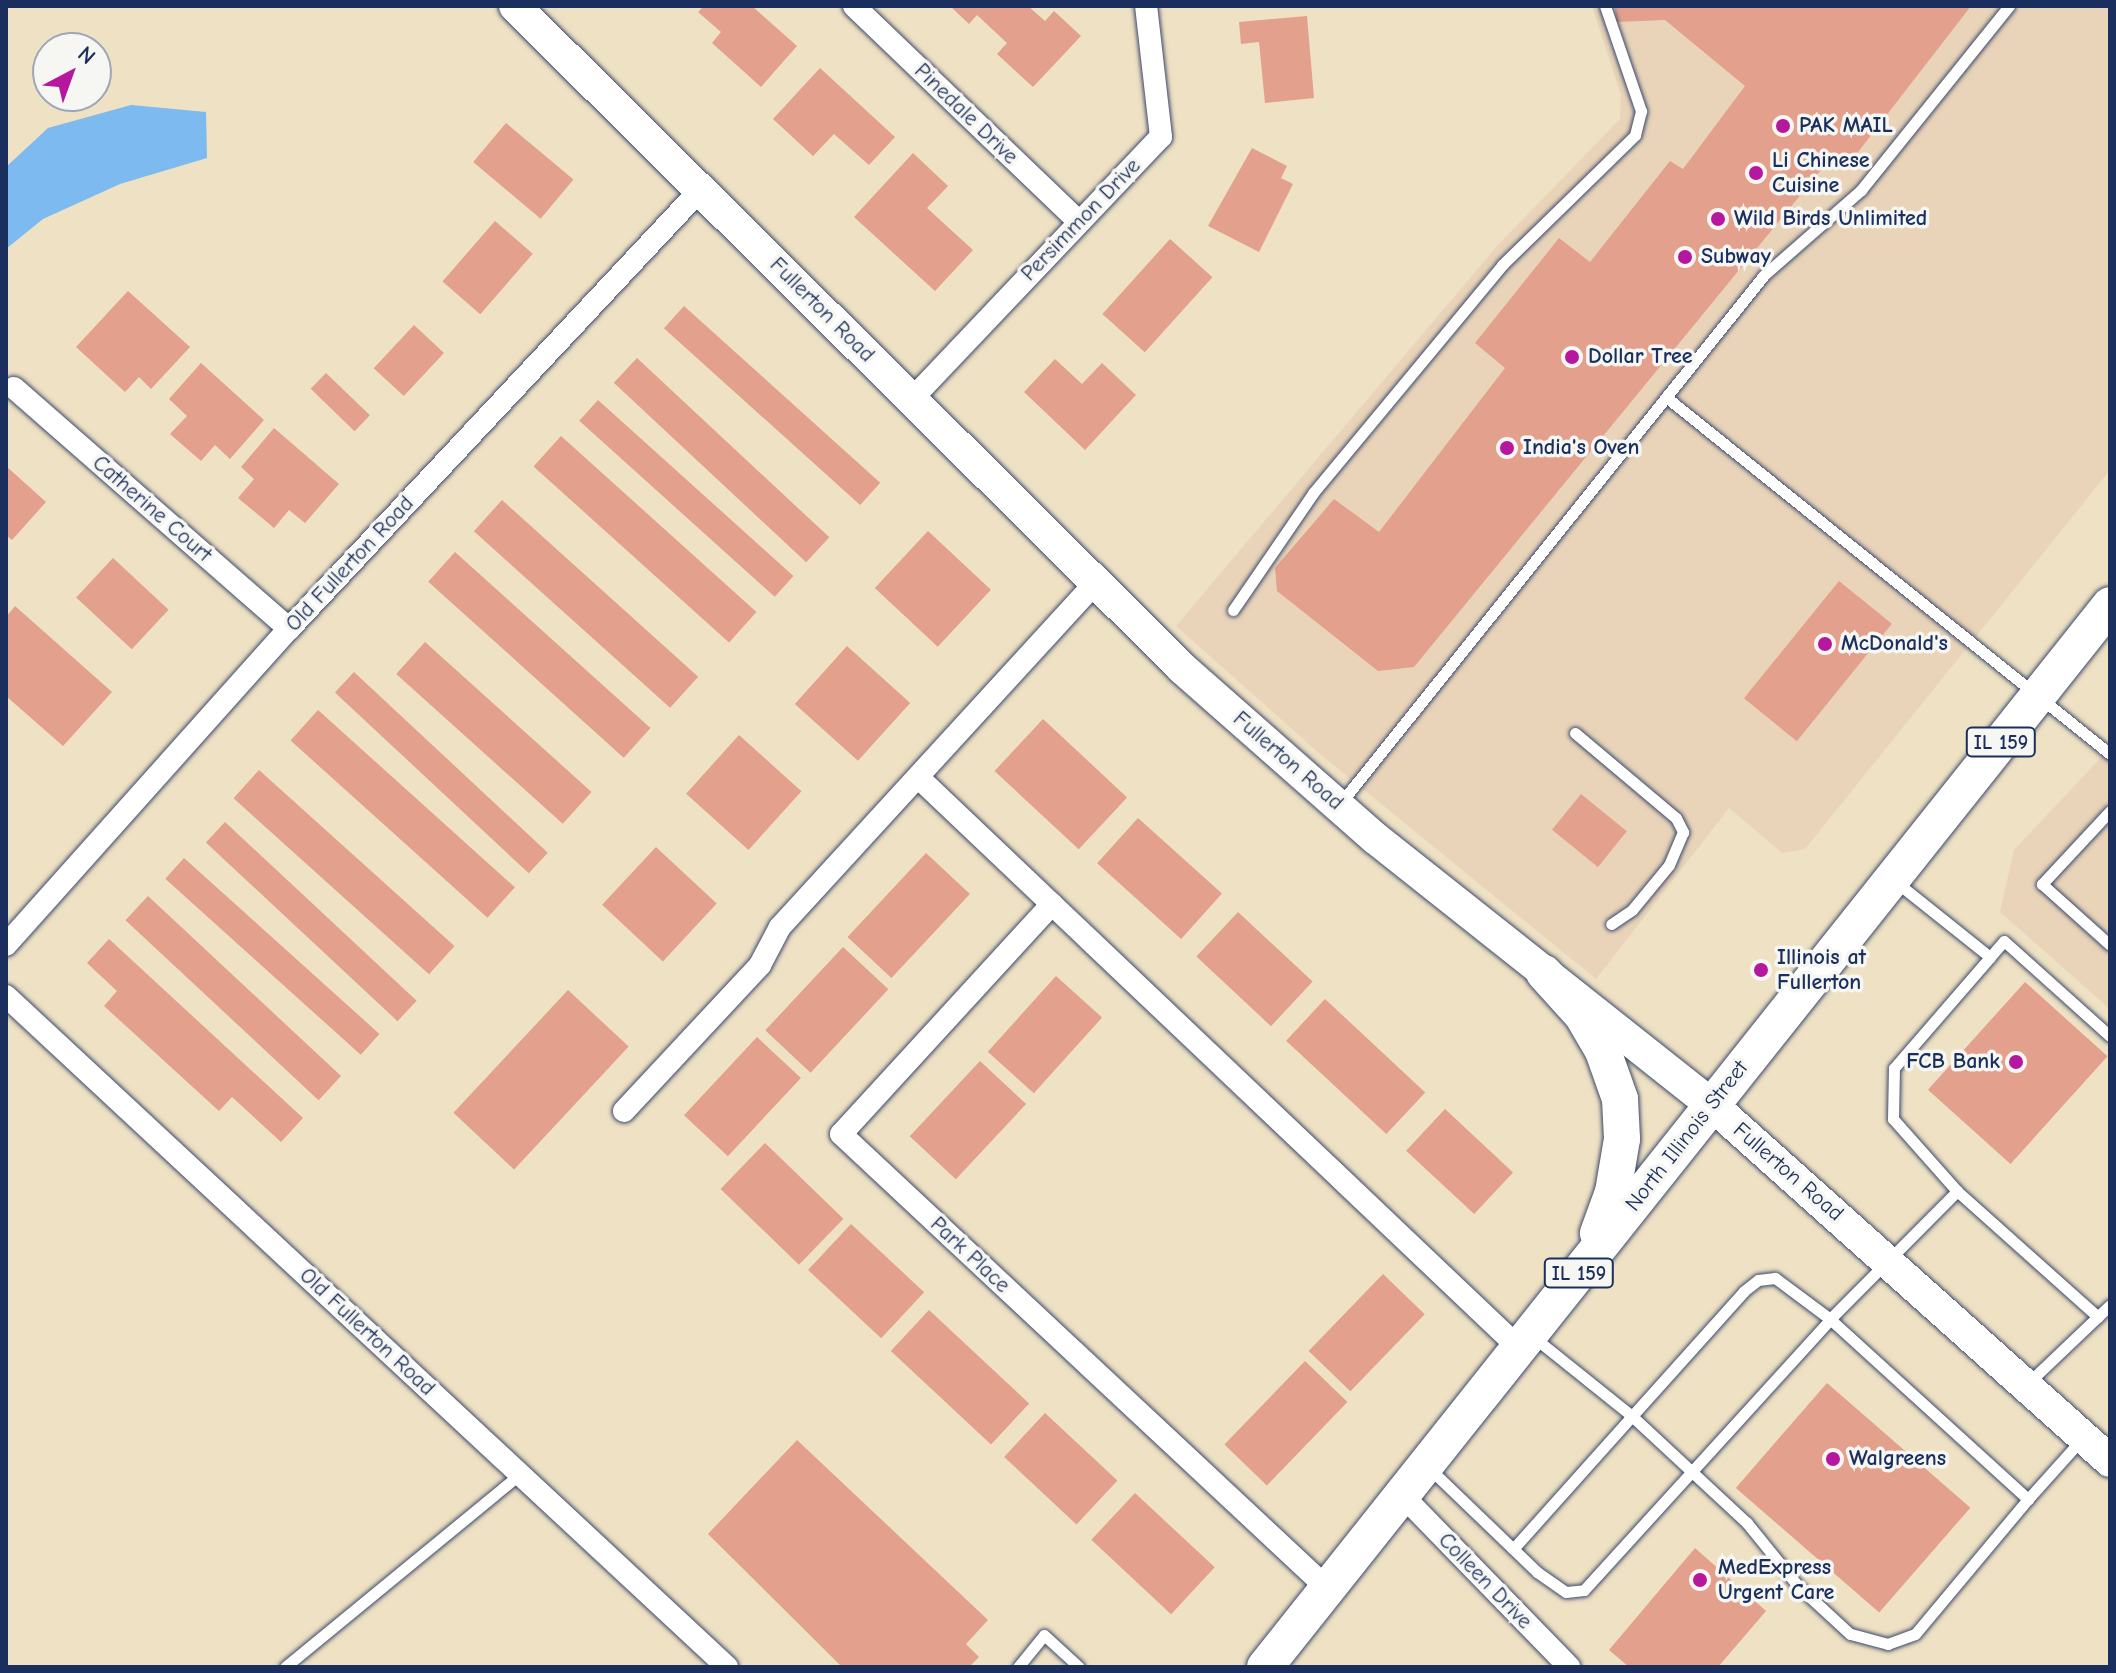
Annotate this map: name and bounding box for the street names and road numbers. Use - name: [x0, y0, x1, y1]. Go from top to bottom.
- street label: Pinedale Drive: [909, 58, 1023, 170]
- street label: Persimmon Drive: [1016, 153, 1146, 287]
- street label: Fullerton Road: [764, 252, 880, 368]
- street label: Catherine Court: [87, 450, 217, 568]
- street label: Old Fullerton Road: [280, 491, 420, 637]
- street label: Fullerton Road: [1227, 706, 1349, 816]
- road number: IL 159: [1965, 726, 2037, 758]
- street label: North Illinois Street: [1620, 1055, 1754, 1217]
- street label: Fullerton Road: [1727, 1117, 1849, 1227]
- street label: Park Place: [925, 1211, 1015, 1299]
- road number: IL 159: [1543, 1257, 1615, 1289]
- street label: Old Fullerton Road: [294, 1262, 440, 1402]
- street label: Colleen Drive: [1433, 1527, 1537, 1635]

